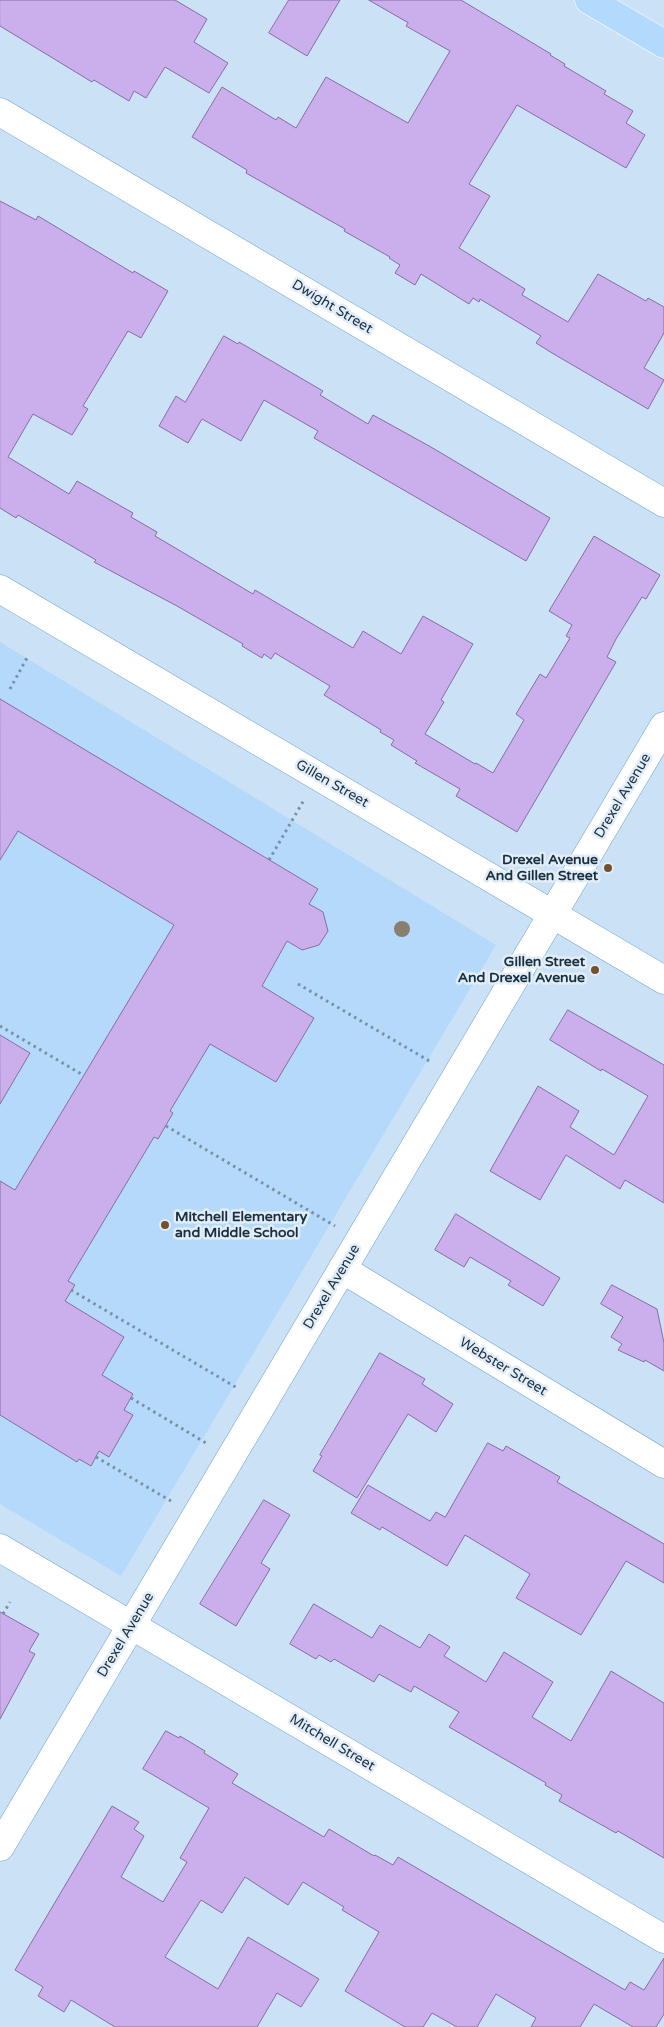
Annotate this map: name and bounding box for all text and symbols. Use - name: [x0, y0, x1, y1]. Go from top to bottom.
- street label: Dwight Street: [289, 276, 375, 338]
- street label: Drexel Avenue: [591, 751, 655, 841]
- street label: Gillen Street: [293, 756, 371, 812]
- place label: Drexel Avenue And Gillen Street: [485, 852, 598, 884]
- marker: Drexel Avenue And Gillen Street: [602, 862, 614, 874]
- place label: Gillen Street And Drexel Avenue: [458, 954, 585, 986]
- marker: Gillen Street And Drexel Avenue: [589, 964, 601, 976]
- place label: Mitchell Elementary and Middle School: [175, 1209, 307, 1242]
- marker: Mitchell Elementary and Middle School: [159, 1219, 171, 1231]
- street label: Drexel Avenue: [300, 1242, 364, 1332]
- street label: Webster Street: [456, 1334, 550, 1400]
- street label: Drexel Avenue: [94, 1590, 158, 1680]
- street label: Mitchell Street: [286, 1711, 378, 1775]

